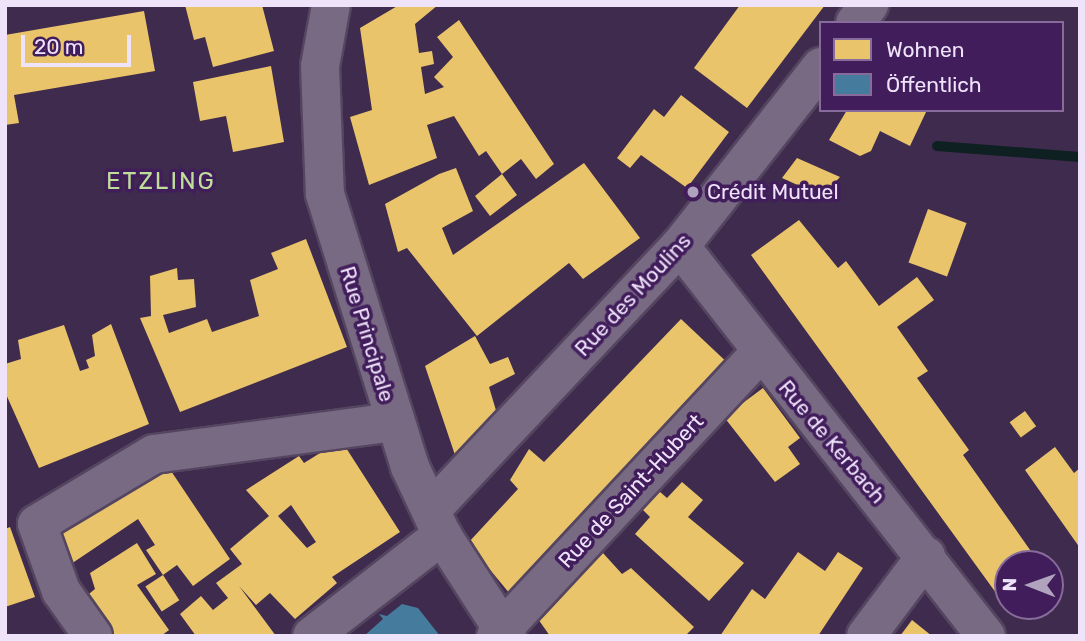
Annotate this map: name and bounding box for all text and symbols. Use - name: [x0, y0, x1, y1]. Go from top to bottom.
- scale bar: [24, 21, 135, 65]
- legend: [819, 21, 1064, 112]
- text: 20 m: [34, 34, 83, 59]
- text: Wohnen: [886, 37, 964, 62]
- text: Öffentlich: [886, 72, 982, 97]
- district label: ETZLING: [107, 168, 215, 196]
- place label: Crédit Mutuel: [707, 179, 838, 205]
- marker: Crédit Mutuel: [685, 184, 701, 200]
- street label: Rue des Moulins: [570, 228, 696, 362]
- street label: Rue Principale: [334, 263, 400, 405]
- street label: Rue de Kerbach: [773, 375, 891, 509]
- street label: Rue de Saint-Hubert: [553, 409, 709, 573]
- north arrow: [994, 550, 1064, 620]
- text: N: [998, 578, 1021, 592]

